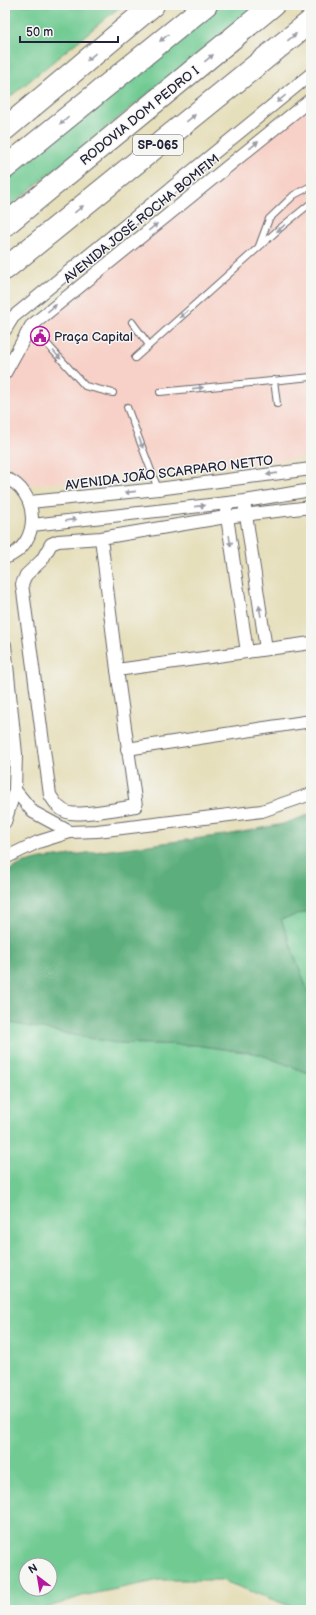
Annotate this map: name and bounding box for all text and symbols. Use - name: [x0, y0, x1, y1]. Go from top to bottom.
- scale bar: [20, 18, 118, 44]
- text: 50 m: [26, 25, 53, 40]
- one-way arrow: [286, 32, 297, 41]
- one-way arrow: [159, 34, 170, 43]
- one-way arrow: [86, 53, 96, 62]
- one-way arrow: [203, 54, 214, 63]
- street label: RODOVIA DOM PEDRO I: [77, 63, 202, 169]
- one-way arrow: [275, 94, 286, 103]
- one-way arrow: [185, 114, 196, 123]
- one-way arrow: [58, 116, 69, 125]
- road number: SP-065: [133, 135, 183, 155]
- one-way arrow: [249, 140, 260, 149]
- street label: AVENIDA JOSÉ ROCHA BOMFIM: [61, 151, 223, 287]
- one-way arrow: [73, 204, 84, 213]
- one-way arrow: [148, 222, 158, 231]
- one-way arrow: [275, 223, 286, 232]
- one-way arrow: [46, 304, 57, 313]
- one-way arrow: [178, 310, 189, 319]
- public building icon: Praça Capital: [29, 325, 51, 347]
- place label: Praça Capital: [54, 329, 133, 345]
- one-way arrow: [52, 349, 61, 360]
- one-way arrow: [192, 385, 204, 391]
- one-way arrow: [138, 438, 144, 450]
- street label: AVENIDA JOÃO SCARPARO NETTO: [64, 452, 274, 494]
- one-way arrow: [266, 471, 278, 477]
- one-way arrow: [123, 489, 136, 495]
- one-way arrow: [194, 502, 206, 509]
- one-way arrow: [65, 517, 77, 523]
- one-way arrow: [227, 535, 233, 547]
- one-way arrow: [257, 604, 263, 617]
- north arrow: [18, 1557, 58, 1597]
- text: N: [26, 1561, 40, 1577]

